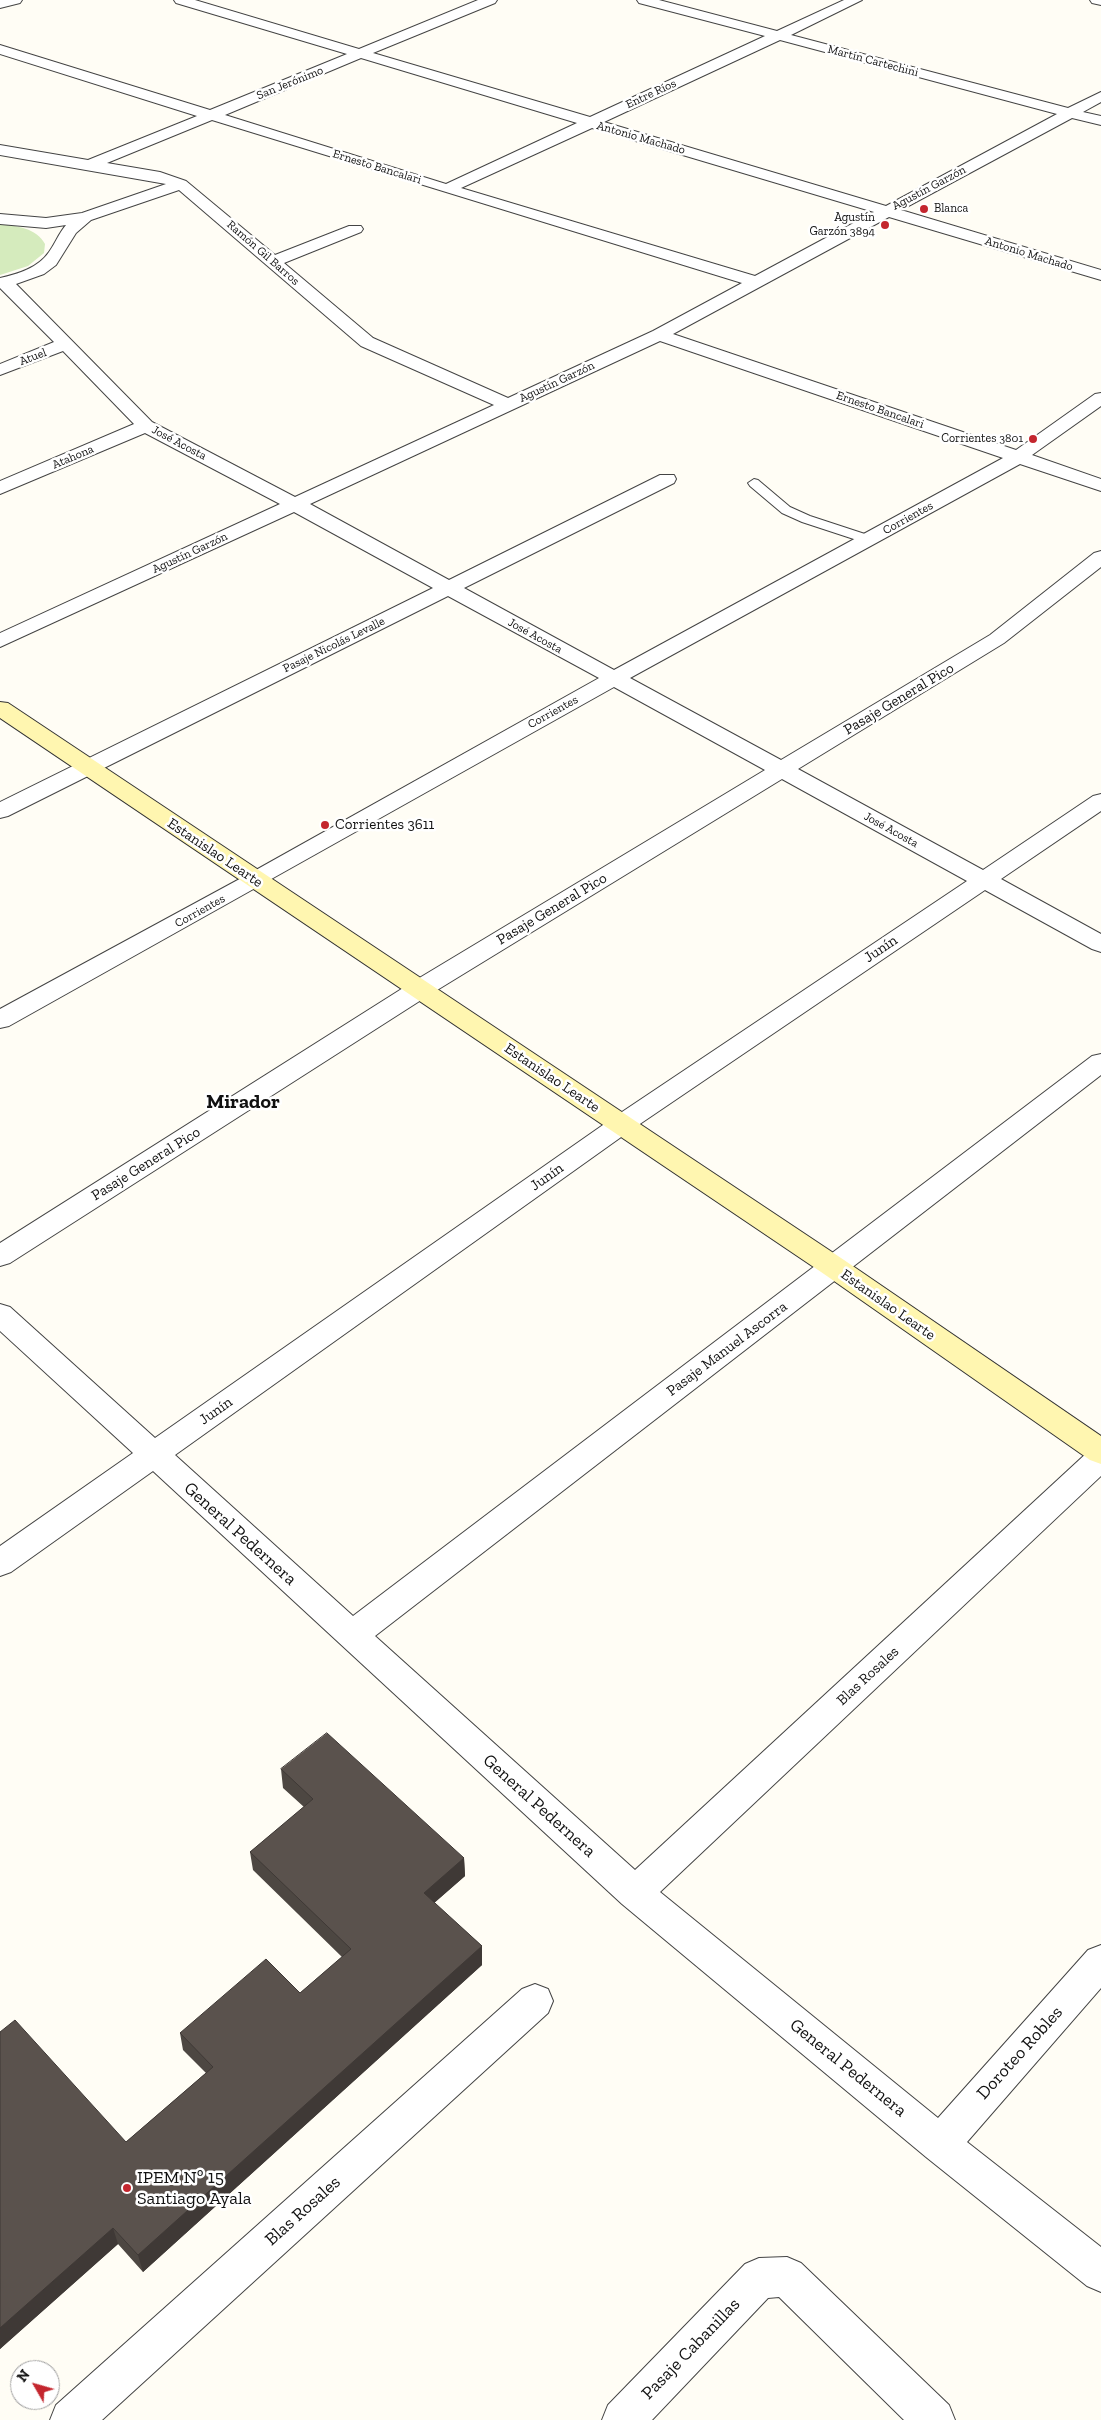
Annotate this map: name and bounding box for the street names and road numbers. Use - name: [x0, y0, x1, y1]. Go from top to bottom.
- street label: Martín Cartechini: [826, 42, 920, 80]
- street label: San Jerónimo: [255, 63, 325, 103]
- street label: Entre Ríos: [624, 76, 678, 112]
- street label: Antonio Machado: [595, 118, 687, 158]
- street label: Ernesto Bancalari: [331, 147, 423, 187]
- street label: Agustín Garzón: [890, 163, 968, 213]
- street label: Ramón Gil Barros: [224, 218, 302, 288]
- street label: Antonio Machado: [983, 234, 1075, 274]
- street label: Atuel: [18, 345, 48, 369]
- street label: Agustín Garzón: [517, 358, 597, 406]
- street label: Ernesto Bancalari: [834, 388, 926, 432]
- street label: José Acosta: [149, 423, 209, 463]
- street label: Atahona: [50, 442, 96, 472]
- street label: Corrientes: [880, 498, 936, 538]
- street label: Agustín Garzón: [150, 529, 230, 577]
- street label: Pasaje Nicolás Levalle: [281, 614, 387, 676]
- street label: José Acosta: [505, 615, 565, 657]
- street label: Pasaje General Pico: [841, 659, 957, 739]
- street label: Corrientes: [525, 692, 581, 732]
- street label: José Acosta: [861, 809, 921, 851]
- street label: Estanislao Learte: [164, 814, 266, 892]
- street label: Pasaje General Pico: [494, 869, 610, 949]
- street label: Corrientes: [172, 891, 228, 931]
- street label: Junín: [861, 931, 901, 967]
- street label: Estanislao Learte: [501, 1039, 603, 1117]
- street label: Pasaje General Pico: [88, 1123, 204, 1205]
- street label: Junín: [527, 1159, 567, 1195]
- street label: Estanislao Learte: [837, 1266, 939, 1344]
- street label: Pasaje Manuel Ascorra: [663, 1298, 791, 1400]
- street label: Junín: [196, 1393, 236, 1429]
- street label: General Pedernera: [179, 1478, 301, 1590]
- street label: Blas Rosales: [833, 1643, 903, 1709]
- street label: General Pedernera: [478, 1750, 600, 1862]
- street label: Doroteo Robles: [972, 2002, 1068, 2104]
- street label: General Pedernera: [785, 2014, 911, 2122]
- street label: Blas Rosales: [261, 2172, 345, 2250]
- street label: Pasaje Cabanillas: [637, 2294, 745, 2404]

